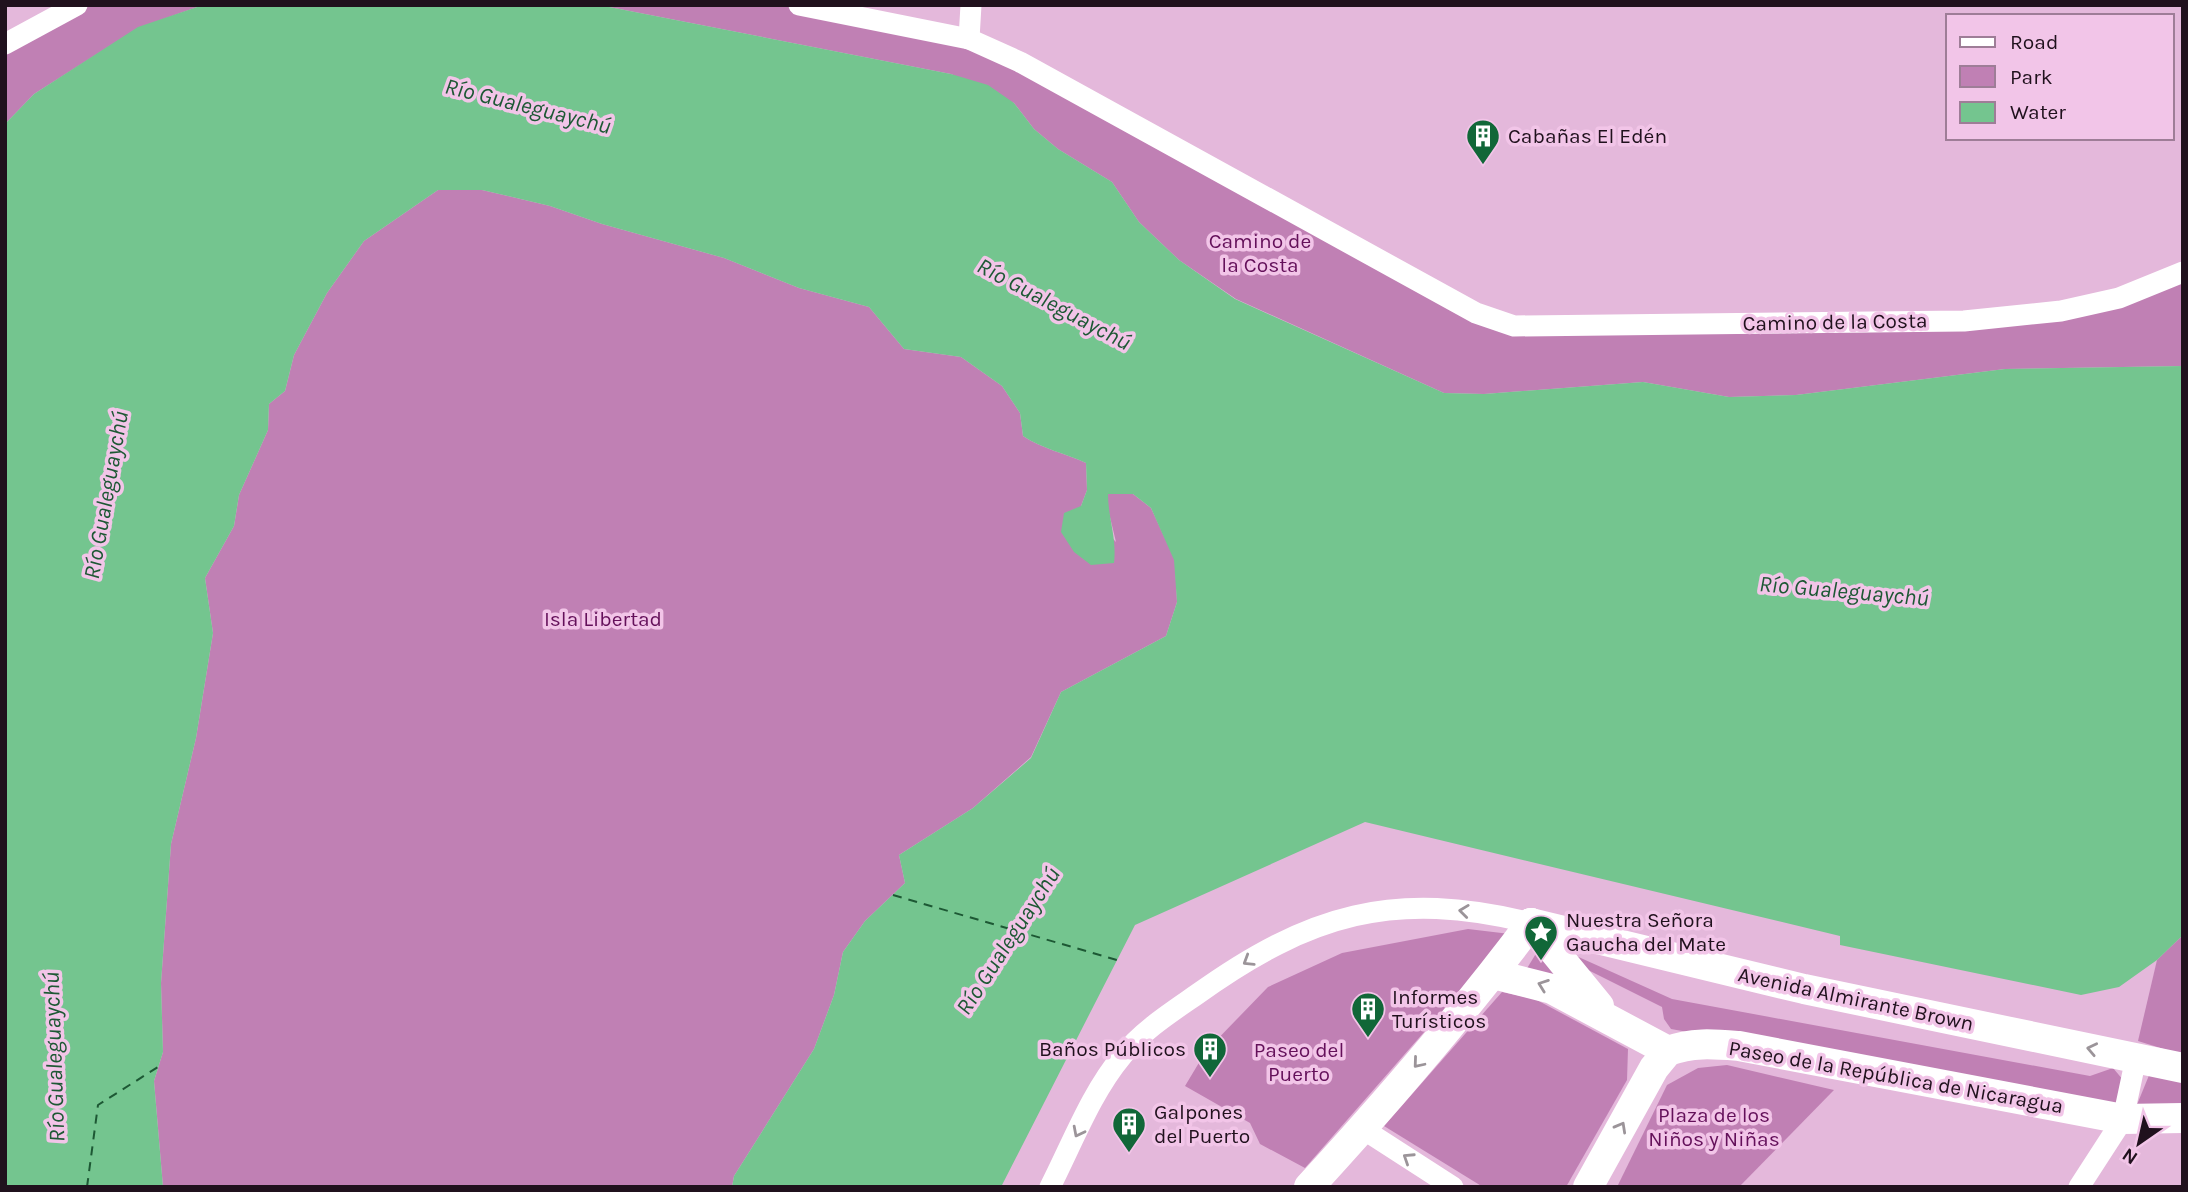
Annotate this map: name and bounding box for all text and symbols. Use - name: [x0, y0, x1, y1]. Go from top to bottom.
- legend: [1946, 14, 2174, 140]
- text: Road: [2010, 30, 2058, 54]
- text: Park: [2010, 65, 2053, 89]
- water label: Río Gualeguaychú: [442, 72, 614, 140]
- text: Water: [2010, 100, 2066, 124]
- building icon: Cabañas El Edén: [1464, 117, 1502, 166]
- place label: Cabañas El Edén: [1508, 124, 1667, 148]
- park label: Camino de la Costa: [1209, 229, 1311, 277]
- water label: Río Gualeguaychú: [972, 252, 1136, 356]
- street label: Camino de la Costa: [1742, 308, 1928, 336]
- water label: Río Gualeguaychú: [78, 409, 134, 581]
- water label: Río Gualeguaychú: [1758, 570, 1930, 612]
- park label: Isla Libertad: [544, 607, 662, 631]
- water label: Río Gualeguaychú: [950, 862, 1066, 1020]
- one-way arrow: [1458, 904, 1470, 919]
- place label: Nuestra Señora Gaucha del Mate: [1566, 908, 1726, 956]
- place icon: Nuestra Señora Gaucha del Mate: [1522, 913, 1560, 962]
- one-way arrow: [1242, 953, 1255, 966]
- street label: Avenida Almirante Brown: [1736, 962, 1976, 1036]
- water label: Río Gualeguaychú: [38, 971, 70, 1143]
- one-way arrow: [1537, 980, 1549, 994]
- place label: Informes Turísticos: [1392, 985, 1486, 1033]
- building icon: Informes Turísticos: [1349, 990, 1387, 1039]
- building icon: Baños Públicos: [1191, 1030, 1229, 1079]
- street label: Paseo de la República de Nicaragua: [1727, 1036, 2065, 1118]
- place label: Baños Públicos: [1039, 1037, 1186, 1061]
- park label: Paseo del Puerto: [1254, 1038, 1344, 1086]
- one-way arrow: [2086, 1043, 2098, 1058]
- one-way arrow: [1414, 1055, 1426, 1068]
- place label: Galpones del Puerto: [1154, 1100, 1250, 1148]
- park label: Plaza de los Niños y Niñas: [1648, 1103, 1780, 1151]
- building icon: Galpones del Puerto: [1110, 1105, 1148, 1154]
- north arrow: [2104, 1108, 2174, 1178]
- one-way arrow: [1613, 1122, 1626, 1135]
- one-way arrow: [1073, 1125, 1087, 1137]
- text: N: [2118, 1143, 2142, 1169]
- one-way arrow: [1403, 1153, 1416, 1166]

